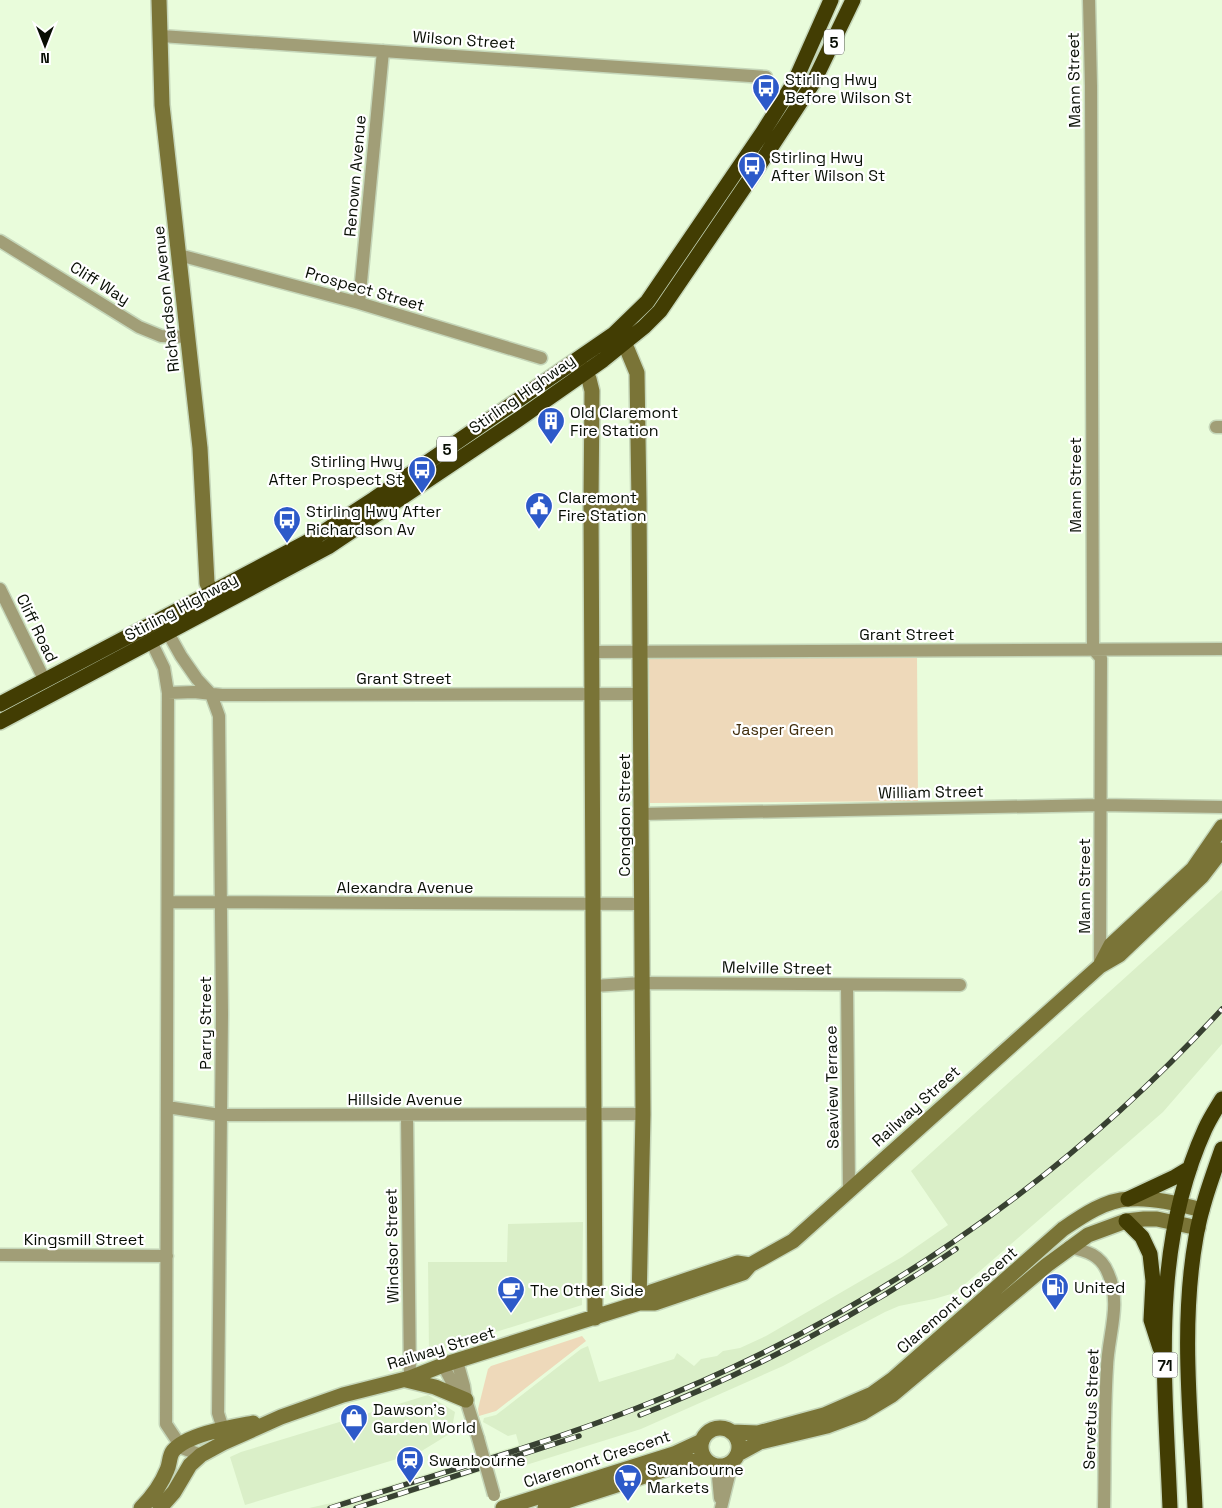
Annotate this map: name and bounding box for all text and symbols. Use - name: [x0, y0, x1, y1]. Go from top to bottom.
- north arrow: [20, 20, 70, 70]
- street label: Wilson Street: [412, 26, 516, 54]
- road number: 5: [824, 30, 844, 54]
- street label: Mann Street: [1063, 32, 1085, 128]
- text: N: [40, 49, 50, 67]
- place label: Stirling Hwy Before Wilson St: [785, 69, 912, 108]
- bus stop icon: Stirling Hwy Before Wilson St: [751, 73, 781, 112]
- street label: Renown Avenue: [339, 114, 371, 238]
- place label: Stirling Hwy After Wilson St: [771, 147, 885, 186]
- bus stop icon: Stirling Hwy After Wilson St: [737, 151, 767, 190]
- street label: Richardson Avenue: [148, 225, 184, 373]
- street label: Cliff Way: [66, 256, 134, 310]
- street label: Prospect Street: [303, 262, 427, 316]
- street label: Stirling Highway: [465, 350, 579, 438]
- place label: Old Claremont Fire Station: [570, 402, 678, 441]
- building icon: Old Claremont Fire Station: [536, 406, 566, 445]
- road number: 5: [437, 436, 457, 462]
- street label: Mann Street: [1065, 437, 1086, 533]
- place label: Stirling Hwy After Prospect St: [268, 451, 403, 490]
- bus stop icon: Stirling Hwy After Prospect St: [407, 455, 437, 494]
- place label: Claremont Fire Station: [558, 487, 647, 526]
- public building icon: Claremont Fire Station: [524, 491, 554, 530]
- place label: Stirling Hwy After Richardson Av: [306, 501, 441, 540]
- bus stop icon: Stirling Hwy After Richardson Av: [272, 505, 302, 544]
- street label: Stirling Highway: [121, 568, 241, 646]
- street label: Cliff Road: [11, 590, 63, 666]
- street label: Grant Street: [859, 624, 955, 645]
- street label: Grant Street: [356, 668, 452, 689]
- park label: Jasper Green: [732, 719, 834, 740]
- street label: Congdon Street: [614, 753, 635, 877]
- street label: William Street: [878, 781, 984, 803]
- street label: Mann Street: [1074, 838, 1095, 934]
- street label: Alexandra Avenue: [337, 877, 473, 898]
- street label: Melville Street: [722, 957, 832, 979]
- street label: Parry Street: [195, 976, 216, 1070]
- street label: Seaview Terrace: [820, 1025, 844, 1149]
- street label: Railway Street: [867, 1061, 965, 1151]
- street label: Hillside Avenue: [348, 1089, 462, 1110]
- street label: Windsor Street: [380, 1188, 404, 1304]
- street label: Kingsmill Street: [24, 1229, 144, 1250]
- street label: Claremont Crescent: [892, 1242, 1022, 1358]
- fuel station icon: United: [1040, 1272, 1070, 1311]
- cafe icon: The Other Side: [496, 1275, 526, 1314]
- place label: United: [1074, 1277, 1125, 1298]
- place label: The Other Side: [530, 1280, 644, 1301]
- street label: Railway Street: [385, 1322, 497, 1374]
- street label: Servetus Street: [1078, 1348, 1104, 1470]
- road number: 71: [1152, 1352, 1178, 1378]
- place label: Dawson's Garden World: [373, 1399, 476, 1438]
- shop icon: Dawson's Garden World: [339, 1403, 369, 1442]
- street label: Claremont Crescent: [521, 1425, 673, 1493]
- station icon: Swanbourne: [395, 1445, 425, 1484]
- place label: Swanbourne: [429, 1450, 526, 1471]
- place label: Swanbourne Markets: [647, 1459, 744, 1498]
- supermarket icon: Swanbourne Markets: [613, 1463, 643, 1502]

